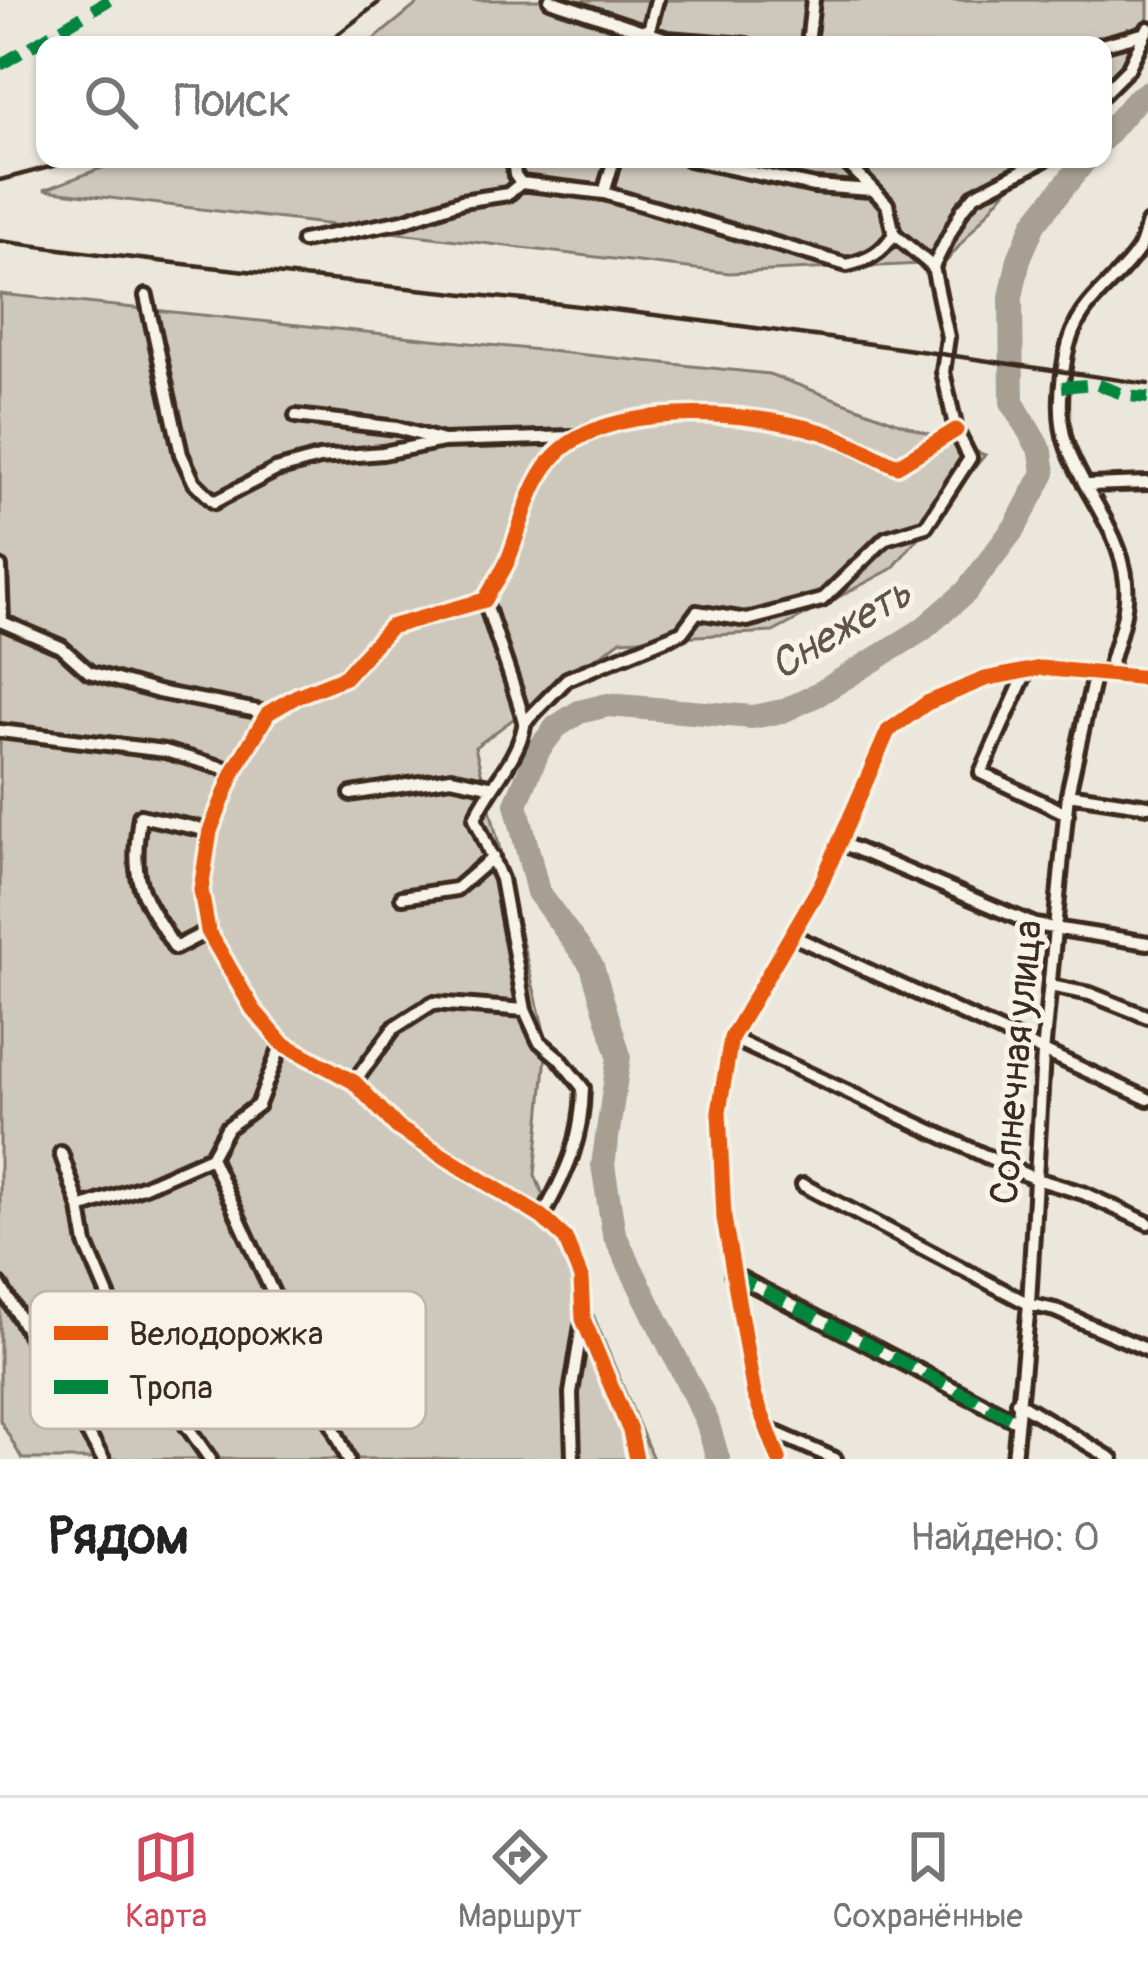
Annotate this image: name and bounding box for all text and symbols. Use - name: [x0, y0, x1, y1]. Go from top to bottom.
- search box: [36, 36, 1112, 168]
- icon: search: [78, 69, 144, 135]
- text: Поиск: [174, 74, 291, 130]
- water label: Снежеть: [761, 567, 922, 692]
- street label: Солнечная улица: [980, 918, 1053, 1206]
- legend: [30, 1291, 426, 1429]
- text: Велодорожка: [129, 1314, 323, 1355]
- text: Тропа: [129, 1368, 213, 1409]
- text: Рядом: [48, 1505, 189, 1569]
- text: Найдено: 0: [910, 1513, 1100, 1562]
- tab: Карта: [125, 1824, 207, 1937]
- tab: Маршрут: [458, 1824, 582, 1937]
- tab: Сохранённые: [832, 1824, 1023, 1937]

